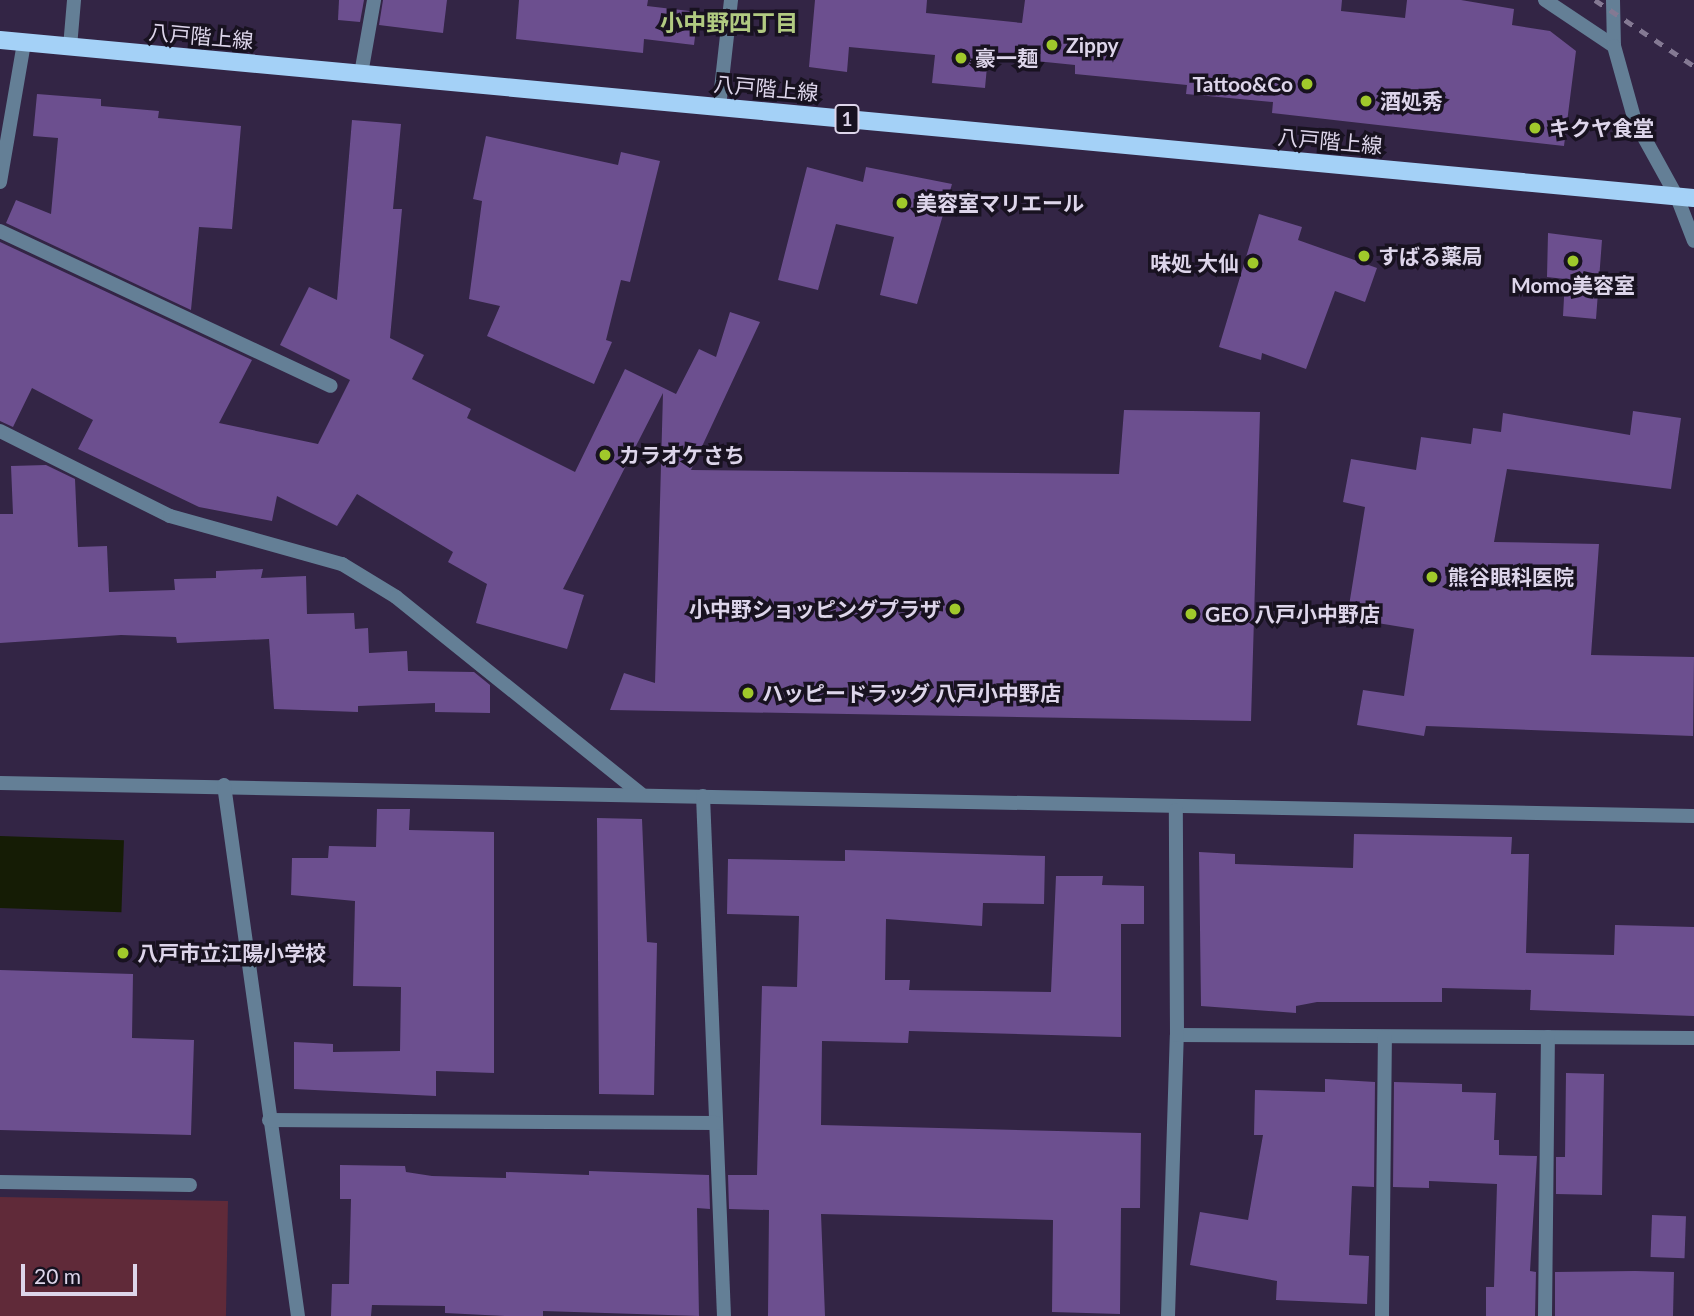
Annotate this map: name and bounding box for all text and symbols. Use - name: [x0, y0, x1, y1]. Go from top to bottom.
- district label: 小中野四丁目: [660, 8, 798, 36]
- street label: 八戸階上線: [148, 19, 254, 53]
- place label: Zippy: [1066, 32, 1119, 58]
- marker: Zippy: [1044, 37, 1060, 53]
- place label: 豪一麺: [975, 45, 1038, 71]
- marker: 豪一麺: [953, 50, 969, 66]
- street label: 八戸階上線: [713, 71, 819, 105]
- place label: Tattoo&Co: [1192, 71, 1293, 97]
- marker: Tattoo&Co: [1299, 76, 1315, 92]
- place label: 酒処秀: [1380, 88, 1443, 114]
- marker: 酒処秀: [1358, 93, 1374, 109]
- road number: 1: [833, 104, 861, 134]
- place label: キクヤ食堂: [1549, 115, 1654, 141]
- marker: キクヤ食堂: [1527, 120, 1543, 136]
- street label: 八戸階上線: [1277, 124, 1383, 158]
- place label: 美容室マリエール: [916, 190, 1084, 216]
- marker: 美容室マリエール: [894, 195, 910, 211]
- place label: すばる薬局: [1378, 243, 1483, 269]
- marker: すばる薬局: [1356, 248, 1372, 264]
- place label: 味処 大仙: [1150, 250, 1239, 276]
- marker: Momo美容室: [1565, 253, 1581, 269]
- marker: 味処 大仙: [1245, 255, 1261, 271]
- place label: Momo美容室: [1511, 272, 1635, 298]
- place label: カラオケさち: [619, 442, 745, 468]
- marker: カラオケさち: [597, 447, 613, 463]
- place label: 熊谷眼科医院: [1448, 564, 1574, 590]
- marker: 熊谷眼科医院: [1422, 567, 1442, 587]
- place label: 小中野ショッピングプラザ: [689, 596, 941, 622]
- marker: 小中野ショッピングプラザ: [947, 601, 963, 617]
- place label: GEO 八戸小中野店: [1205, 601, 1380, 627]
- marker: GEO 八戸小中野店: [1183, 606, 1199, 622]
- place label: ハッピードラッグ 八戸小中野店: [762, 680, 1061, 706]
- marker: ハッピードラッグ 八戸小中野店: [740, 685, 756, 701]
- place label: 八戸市立江陽小学校: [137, 940, 326, 966]
- marker: 八戸市立江陽小学校: [115, 945, 131, 961]
- scale bar: [24, 1250, 140, 1294]
- text: 20 m: [34, 1263, 81, 1288]

